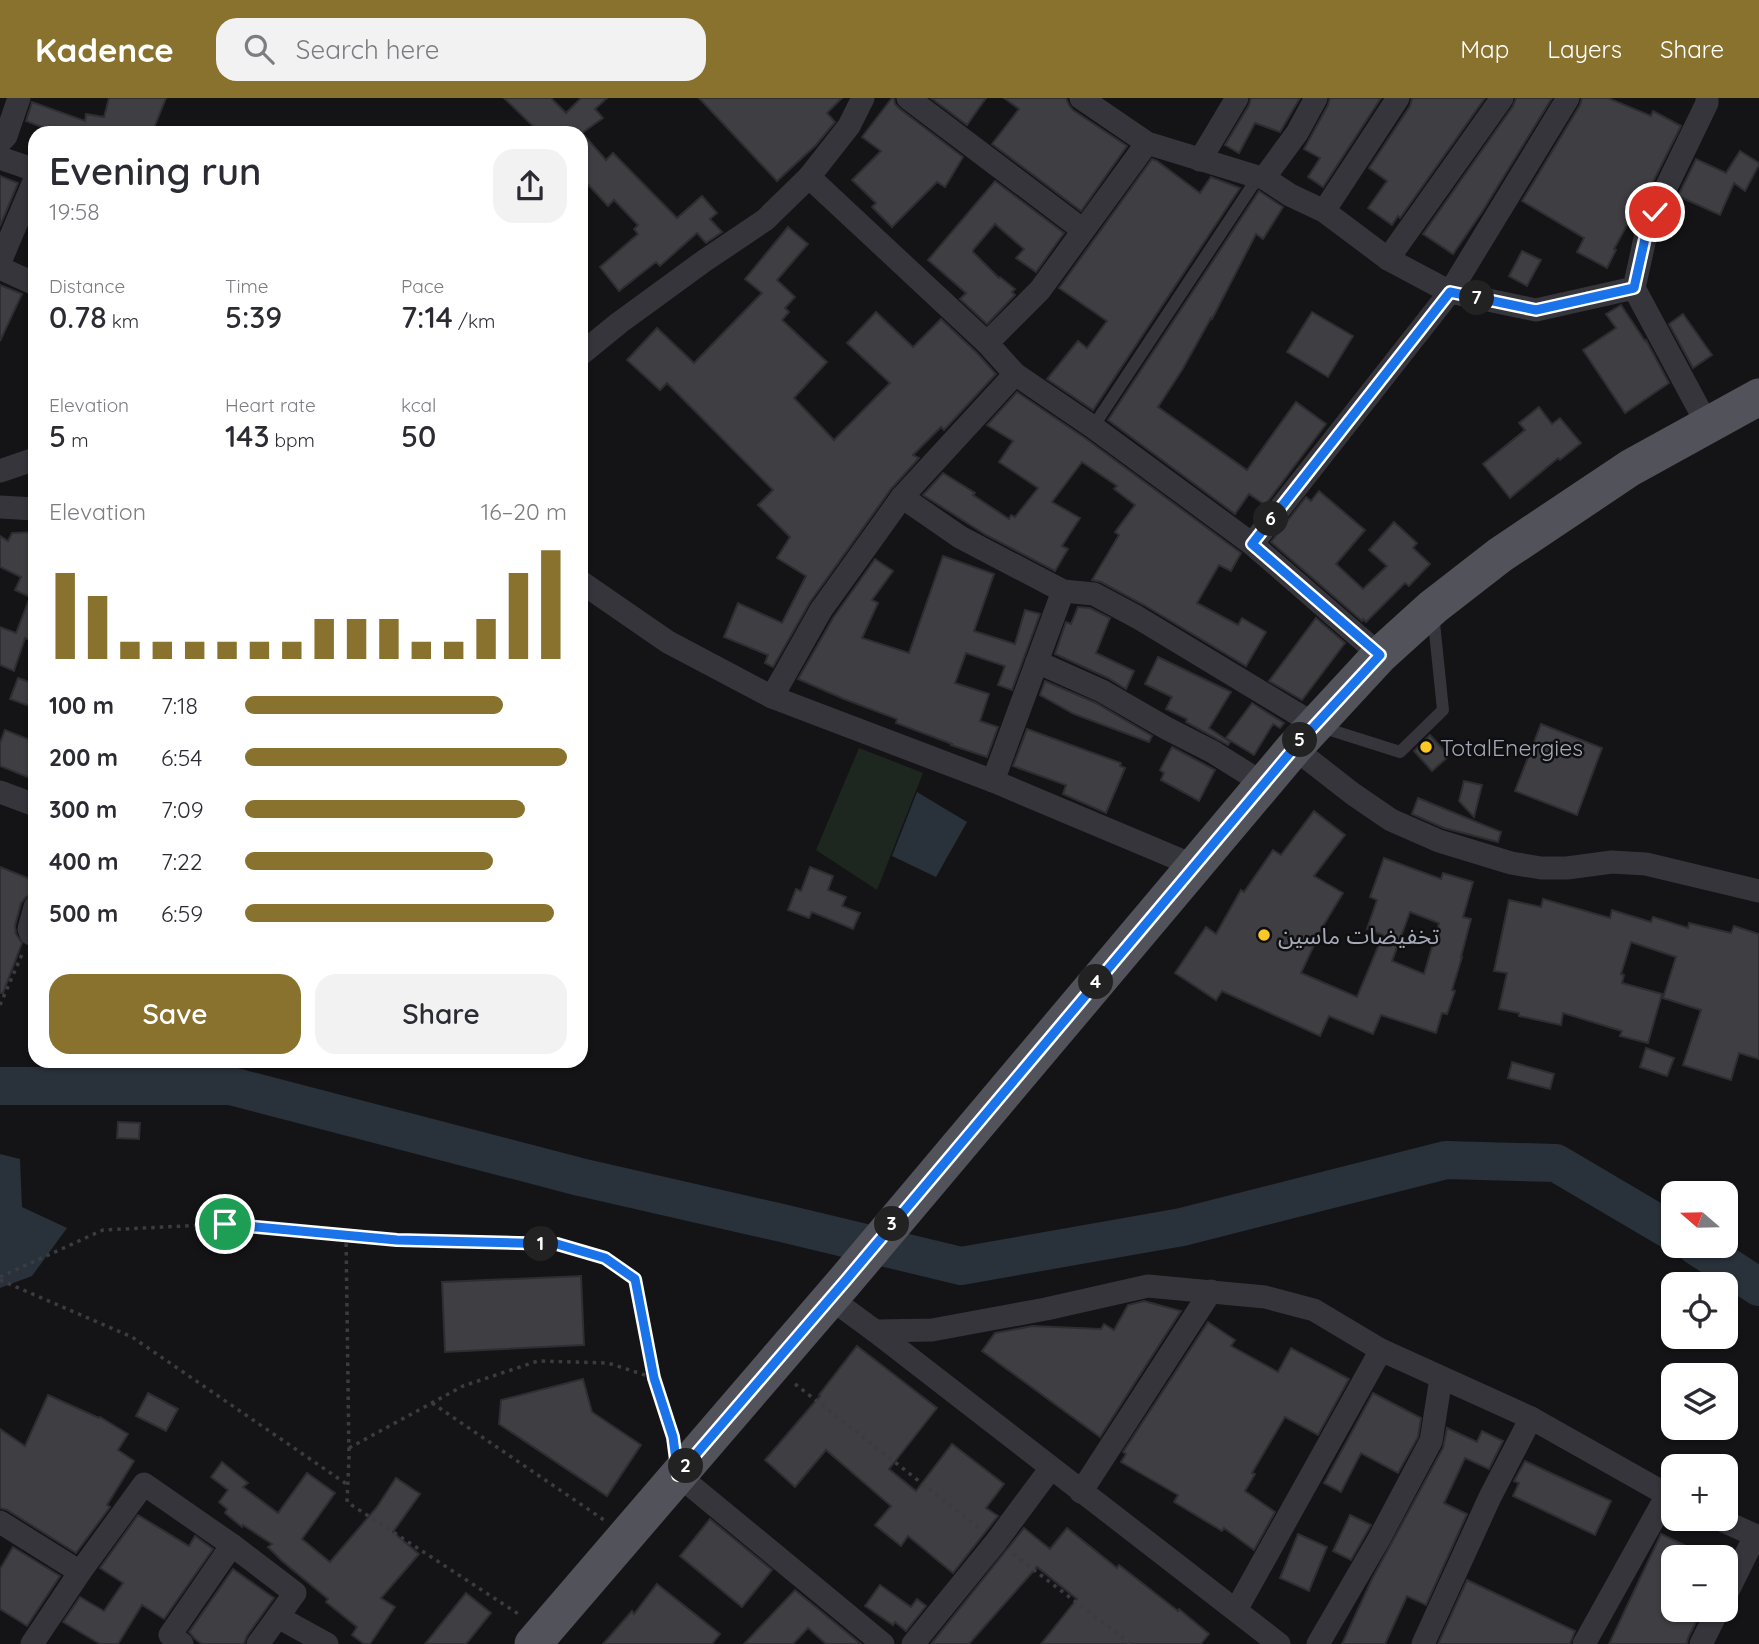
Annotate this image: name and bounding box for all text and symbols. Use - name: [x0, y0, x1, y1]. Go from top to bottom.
- search box: [216, 18, 706, 81]
- text: Kadence: [35, 29, 174, 70]
- icon: search: [240, 30, 278, 68]
- text: Search here: [296, 33, 439, 66]
- text: Map: [1460, 34, 1509, 64]
- text: Layers: [1547, 34, 1622, 64]
- text: Share: [1660, 34, 1724, 64]
- text: Evening run: [49, 147, 262, 195]
- button: share: [493, 149, 567, 223]
- pin: [1625, 182, 1685, 242]
- icon: check: [1636, 193, 1674, 231]
- text: 19:58: [49, 197, 100, 226]
- text: Distance: [49, 274, 125, 298]
- text: Time: [225, 274, 269, 298]
- text: Pace: [401, 274, 444, 298]
- pin: 7: [1460, 280, 1494, 316]
- text: 7: [1471, 285, 1482, 309]
- text: 0.78: [49, 298, 106, 336]
- text: 5:39: [225, 298, 282, 336]
- text: 7:14: [401, 298, 453, 336]
- text: km: [106, 309, 139, 333]
- text: /km: [453, 309, 495, 333]
- text: Elevation: [49, 393, 129, 417]
- text: Heart rate: [225, 393, 316, 417]
- text: kcal: [401, 393, 436, 417]
- text: 5: [49, 417, 66, 455]
- text: 143: [225, 417, 269, 455]
- text: 50: [401, 417, 436, 455]
- text: m: [66, 428, 89, 452]
- text: bpm: [269, 428, 315, 452]
- text: Elevation: [49, 497, 146, 526]
- text: 16–20 m: [481, 497, 567, 526]
- pin: 6: [1254, 502, 1288, 536]
- text: 6: [1265, 506, 1276, 530]
- text: 100 m: [49, 691, 114, 720]
- text: 7:18: [161, 691, 198, 720]
- pin: 5: [1282, 722, 1318, 758]
- text: 5: [1294, 727, 1305, 751]
- place label: TotalEnergies: [1440, 733, 1583, 762]
- marker: TotalEnergies: [1418, 739, 1434, 755]
- text: 200 m: [49, 743, 118, 772]
- text: 6:54: [161, 743, 202, 772]
- text: 300 m: [49, 795, 117, 824]
- text: 7:09: [161, 795, 204, 824]
- text: 400 m: [49, 847, 118, 876]
- text: 7:22: [161, 847, 203, 876]
- text: 500 m: [49, 899, 118, 928]
- text: 6:59: [161, 899, 203, 928]
- place label: تخفيضات ماسين: [1278, 921, 1440, 950]
- marker: تخفيضات ماسين: [1256, 927, 1272, 943]
- pin: 4: [1078, 964, 1114, 1000]
- text: 4: [1090, 969, 1101, 993]
- button: Save: [49, 974, 301, 1054]
- button: Share: [315, 974, 567, 1054]
- north arrow: [1661, 1181, 1738, 1258]
- map controls: [1661, 1181, 1738, 1622]
- pin: [195, 1194, 255, 1254]
- icon: arrive: [206, 1205, 244, 1243]
- pin: 3: [874, 1206, 910, 1242]
- text: 3: [886, 1211, 897, 1235]
- pin: 1: [524, 1226, 558, 1262]
- text: 1: [537, 1231, 544, 1255]
- button: locate: [1661, 1272, 1738, 1349]
- button: layers: [1661, 1363, 1738, 1440]
- pin: 2: [668, 1448, 704, 1484]
- text: 2: [680, 1453, 691, 1477]
- button: +: [1661, 1454, 1738, 1531]
- button: −: [1661, 1545, 1738, 1622]

